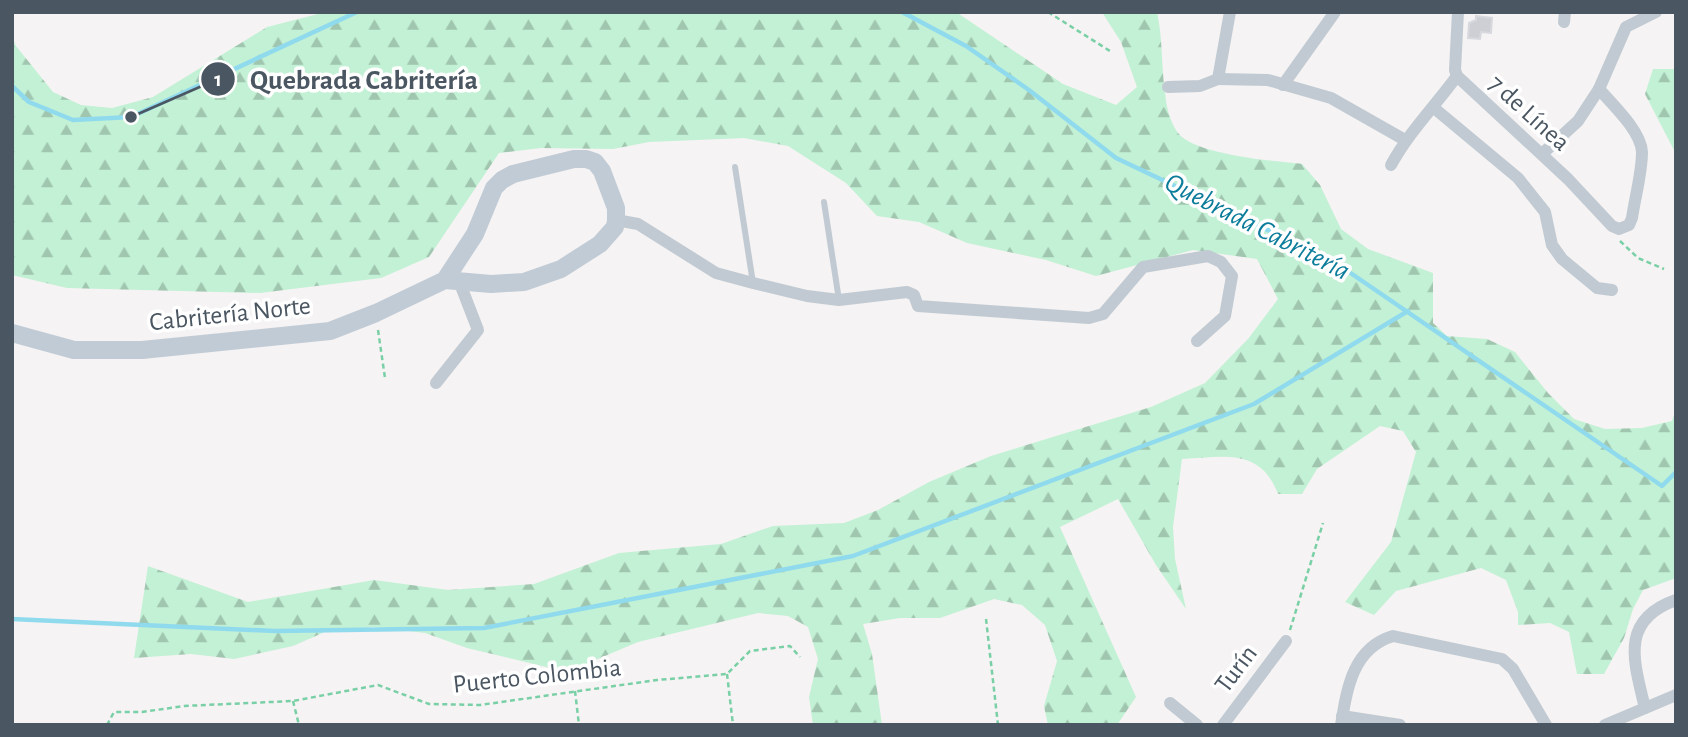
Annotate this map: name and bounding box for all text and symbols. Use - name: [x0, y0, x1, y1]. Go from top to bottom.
- callout: Quebrada Cabritería: [201, 54, 492, 103]
- text: Quebrada Cabritería: [250, 67, 478, 95]
- text: 1: [214, 69, 222, 90]
- street label: 7 de Línea: [1483, 70, 1575, 156]
- water label: Quebrada Cabritería: [1160, 168, 1354, 286]
- street label: Cabritería Norte: [148, 293, 312, 335]
- street label: Turín: [1210, 640, 1262, 698]
- street label: Puerto Colombia: [452, 654, 622, 698]

